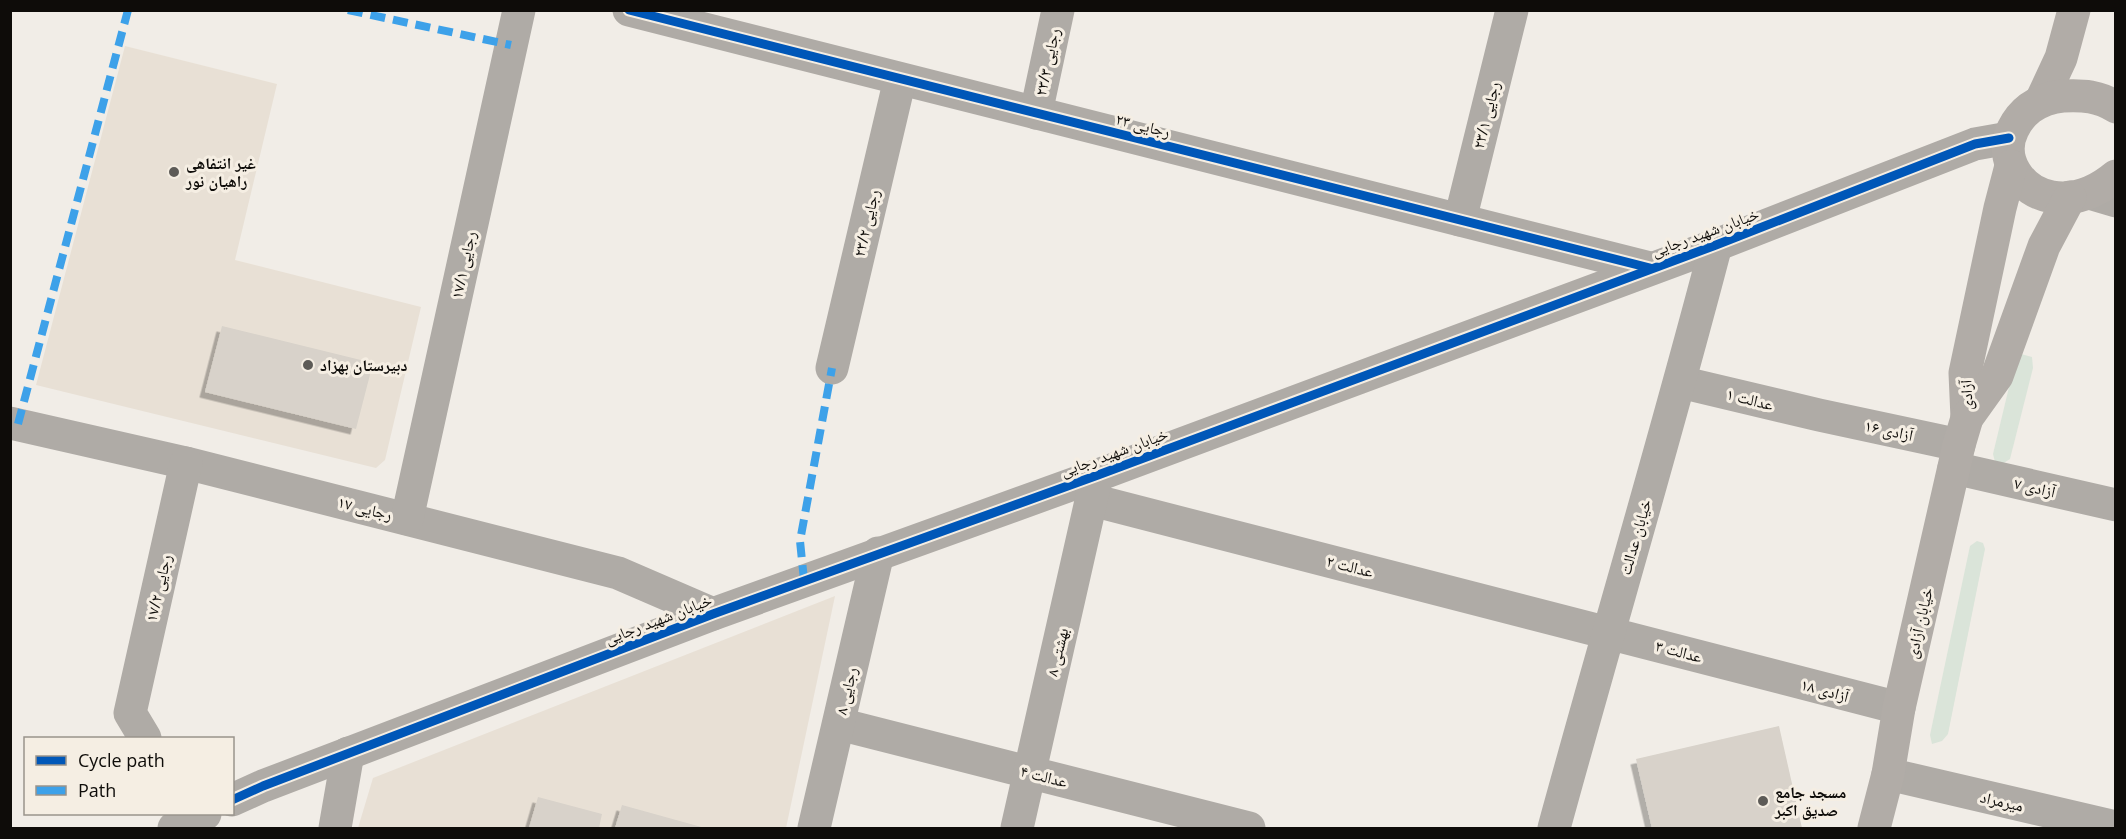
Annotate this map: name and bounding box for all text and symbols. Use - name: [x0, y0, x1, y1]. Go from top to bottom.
- street label: رجایی ۲۳/۳: [1029, 26, 1065, 98]
- street label: رجایی ۲۳/۱: [1467, 79, 1505, 151]
- street label: رجایی ۲۳: [1113, 108, 1173, 142]
- place label: غیر انتفاهی راهیان نور: [185, 152, 256, 192]
- marker: غیر انتفاهی راهیان نور: [167, 165, 181, 179]
- street label: رجایی ۲۳/۲: [848, 187, 884, 259]
- street label: خیابان شهید رجایی: [1648, 202, 1762, 262]
- street label: رجایی ۱۷/۱: [445, 229, 481, 301]
- place label: دبیرستان بهزاد: [320, 354, 407, 376]
- marker: دبیرستان بهزاد: [301, 358, 315, 372]
- street label: آزادی: [1954, 379, 1978, 411]
- street label: عدالت ۱: [1724, 383, 1776, 415]
- street label: آزادی ۱۶: [1863, 414, 1916, 446]
- street label: خیابان شهید رجایی: [1057, 422, 1171, 482]
- street label: آزادی ۷: [2012, 472, 2059, 503]
- street label: رجایی ۱۷: [335, 491, 395, 525]
- street label: خیابان عدالت: [1614, 497, 1656, 577]
- street label: عدالت ۲: [1324, 550, 1376, 582]
- street label: رجایی ۱۷/۲: [140, 552, 176, 624]
- street label: خیابان آزادی: [1900, 585, 1938, 661]
- street label: خیابان شهید رجایی: [601, 588, 715, 650]
- street label: بهشتی ۸: [1041, 626, 1073, 678]
- street label: عدالت ۳: [1653, 634, 1705, 668]
- street label: رجایی ۸: [830, 665, 862, 717]
- street label: آزادی ۱۸: [1799, 673, 1852, 707]
- legend: [24, 737, 234, 815]
- text: Cycle path: [78, 748, 165, 772]
- street label: عدالت ۴: [1018, 760, 1070, 792]
- text: Path: [78, 778, 116, 802]
- place label: مسجد جامع صدیق اکبر: [1774, 781, 1846, 821]
- street label: میرمراد: [1978, 785, 2026, 817]
- marker: مسجد جامع صدیق اکبر: [1756, 794, 1770, 808]

